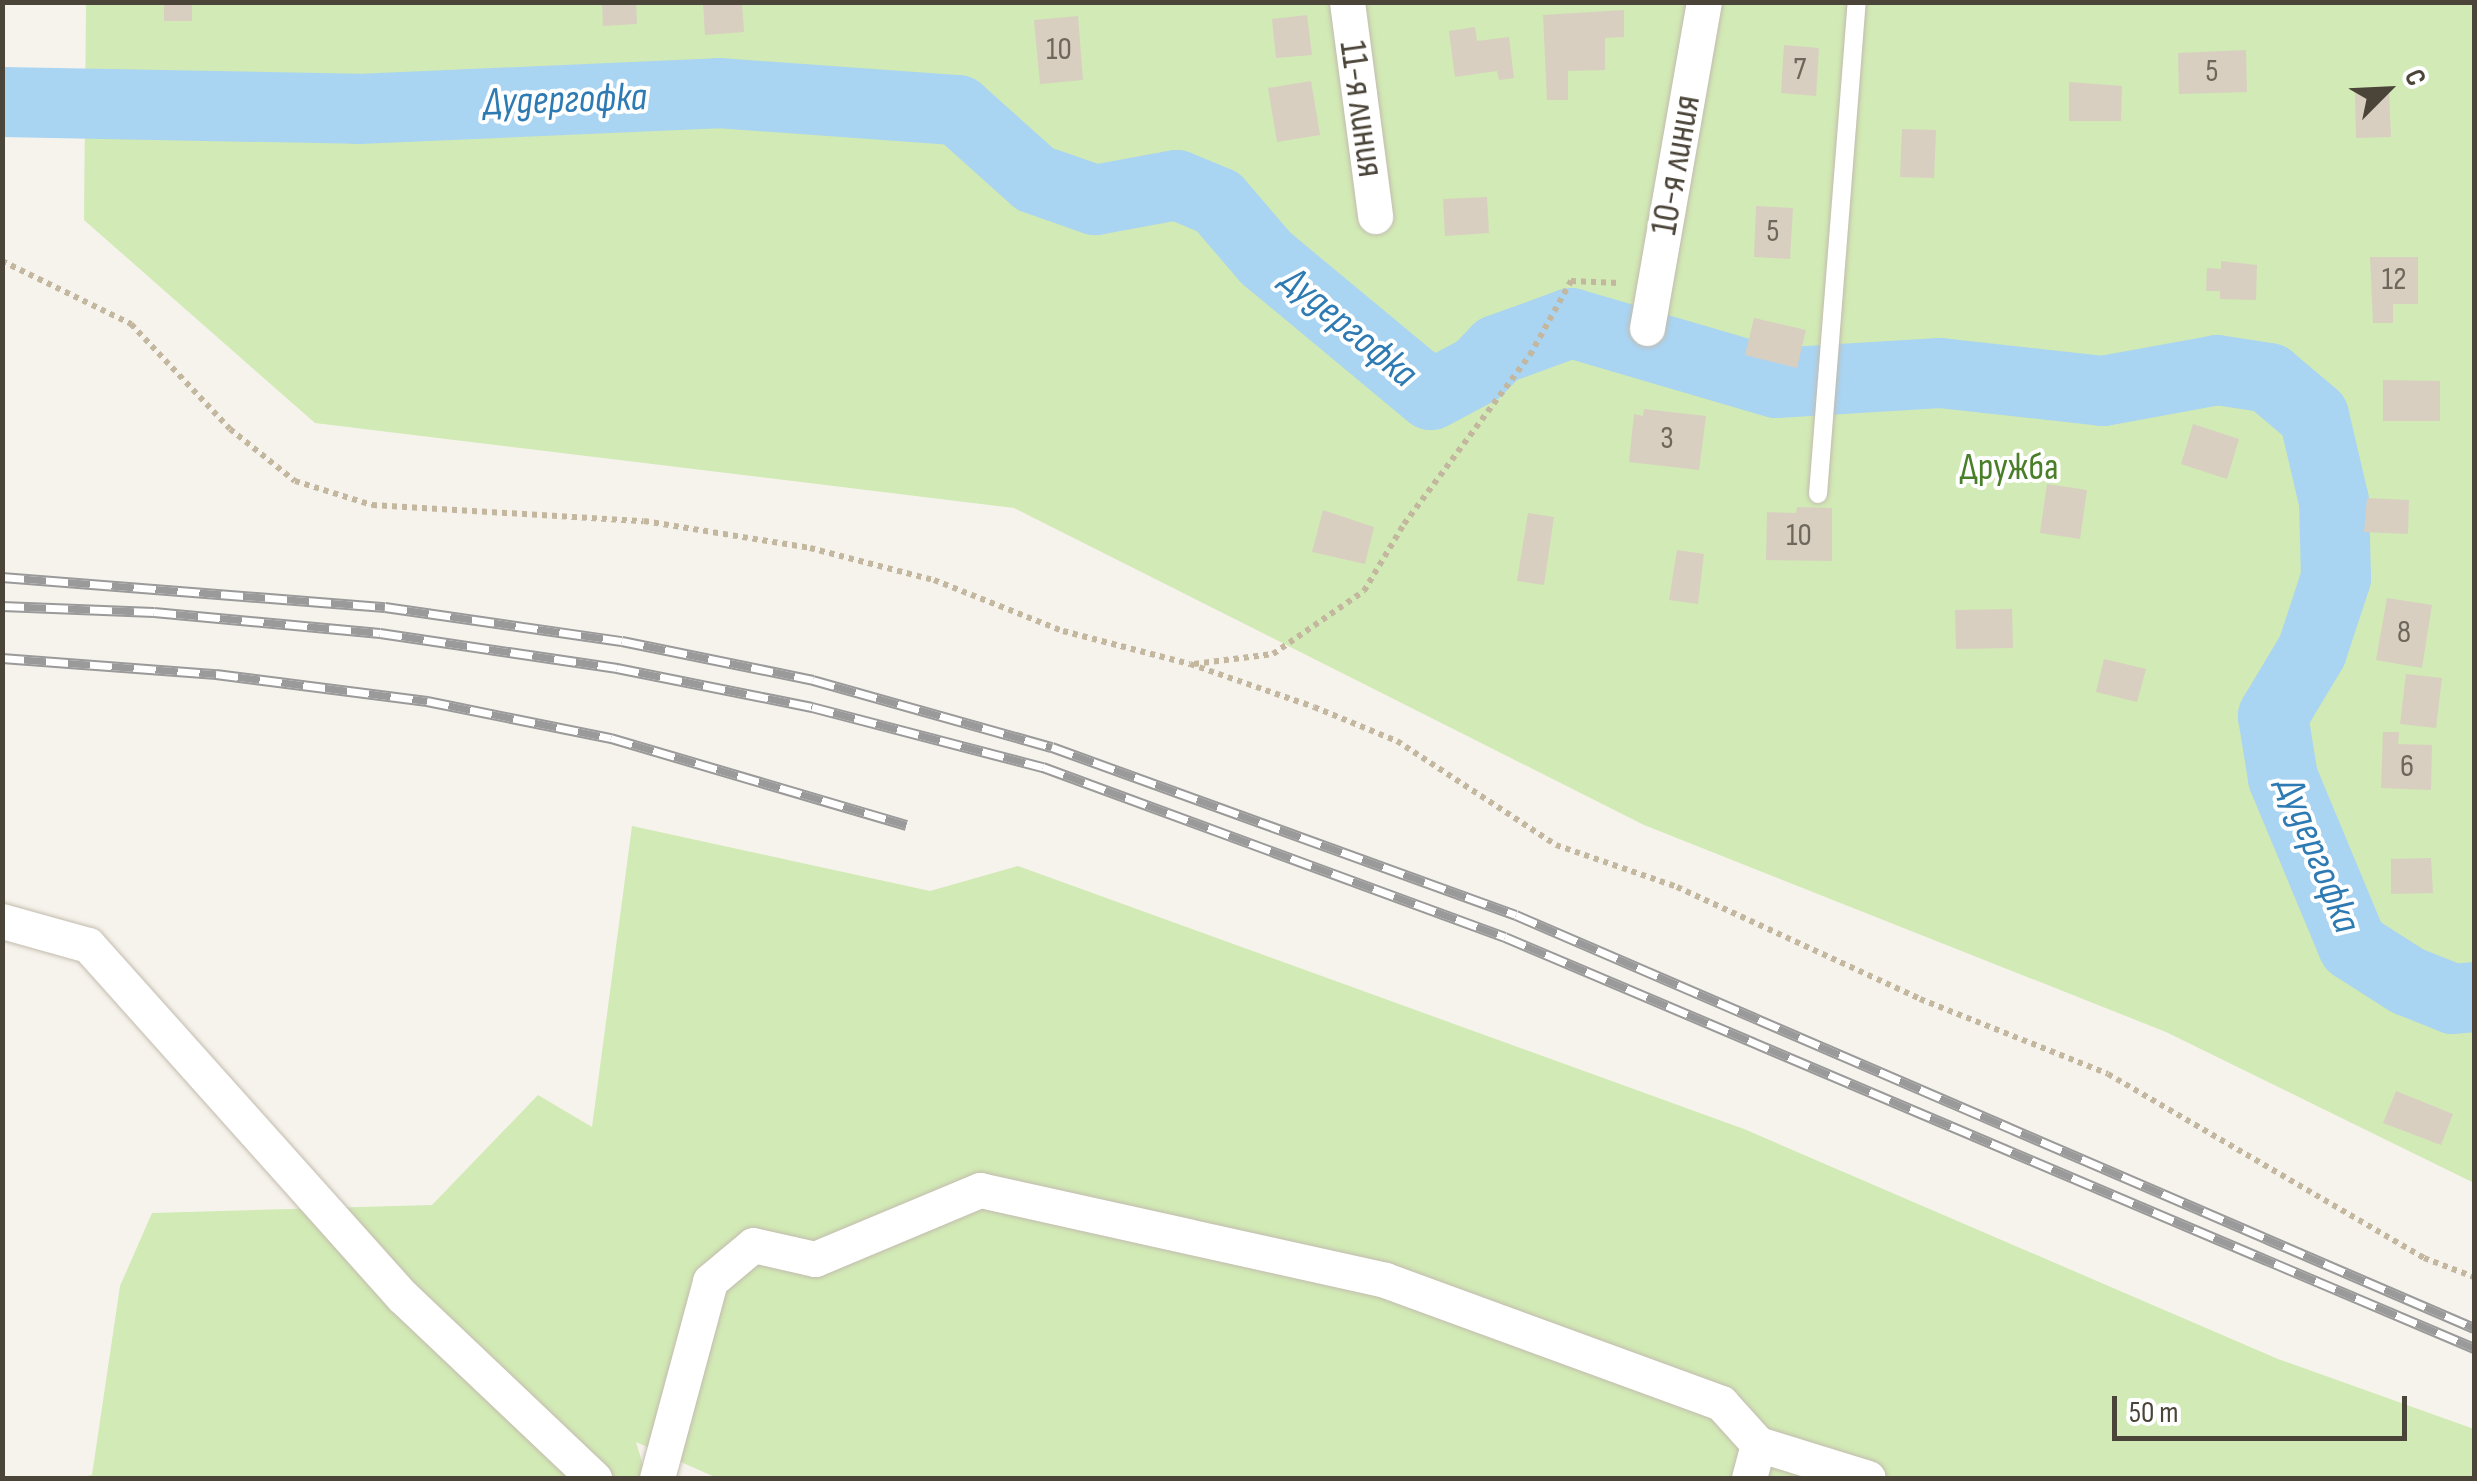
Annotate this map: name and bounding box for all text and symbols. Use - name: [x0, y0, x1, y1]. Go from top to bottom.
- house number: 10: [1046, 31, 1072, 69]
- street label: 11-я линия: [1329, 38, 1393, 180]
- north arrow: [2337, 40, 2437, 140]
- house number: 7: [1794, 51, 1806, 89]
- house number: 5: [2206, 53, 2218, 91]
- text: С: [2397, 64, 2433, 91]
- water label: Дудергофка: [482, 73, 648, 127]
- street label: 10-я линия: [1641, 92, 1711, 238]
- house number: 5: [1767, 213, 1779, 251]
- water label: Дудергофка: [1271, 256, 1427, 398]
- house number: 12: [2382, 261, 2406, 299]
- house number: 3: [1660, 420, 1674, 458]
- park label: Дружба: [1959, 445, 2059, 491]
- house number: 10: [1786, 517, 1812, 555]
- house number: 8: [2397, 614, 2411, 652]
- house number: 6: [2400, 748, 2414, 786]
- water label: Дудергофка: [2265, 770, 2371, 940]
- scale bar: [2117, 1376, 2412, 1438]
- text: 50 m: [2129, 1395, 2178, 1431]

